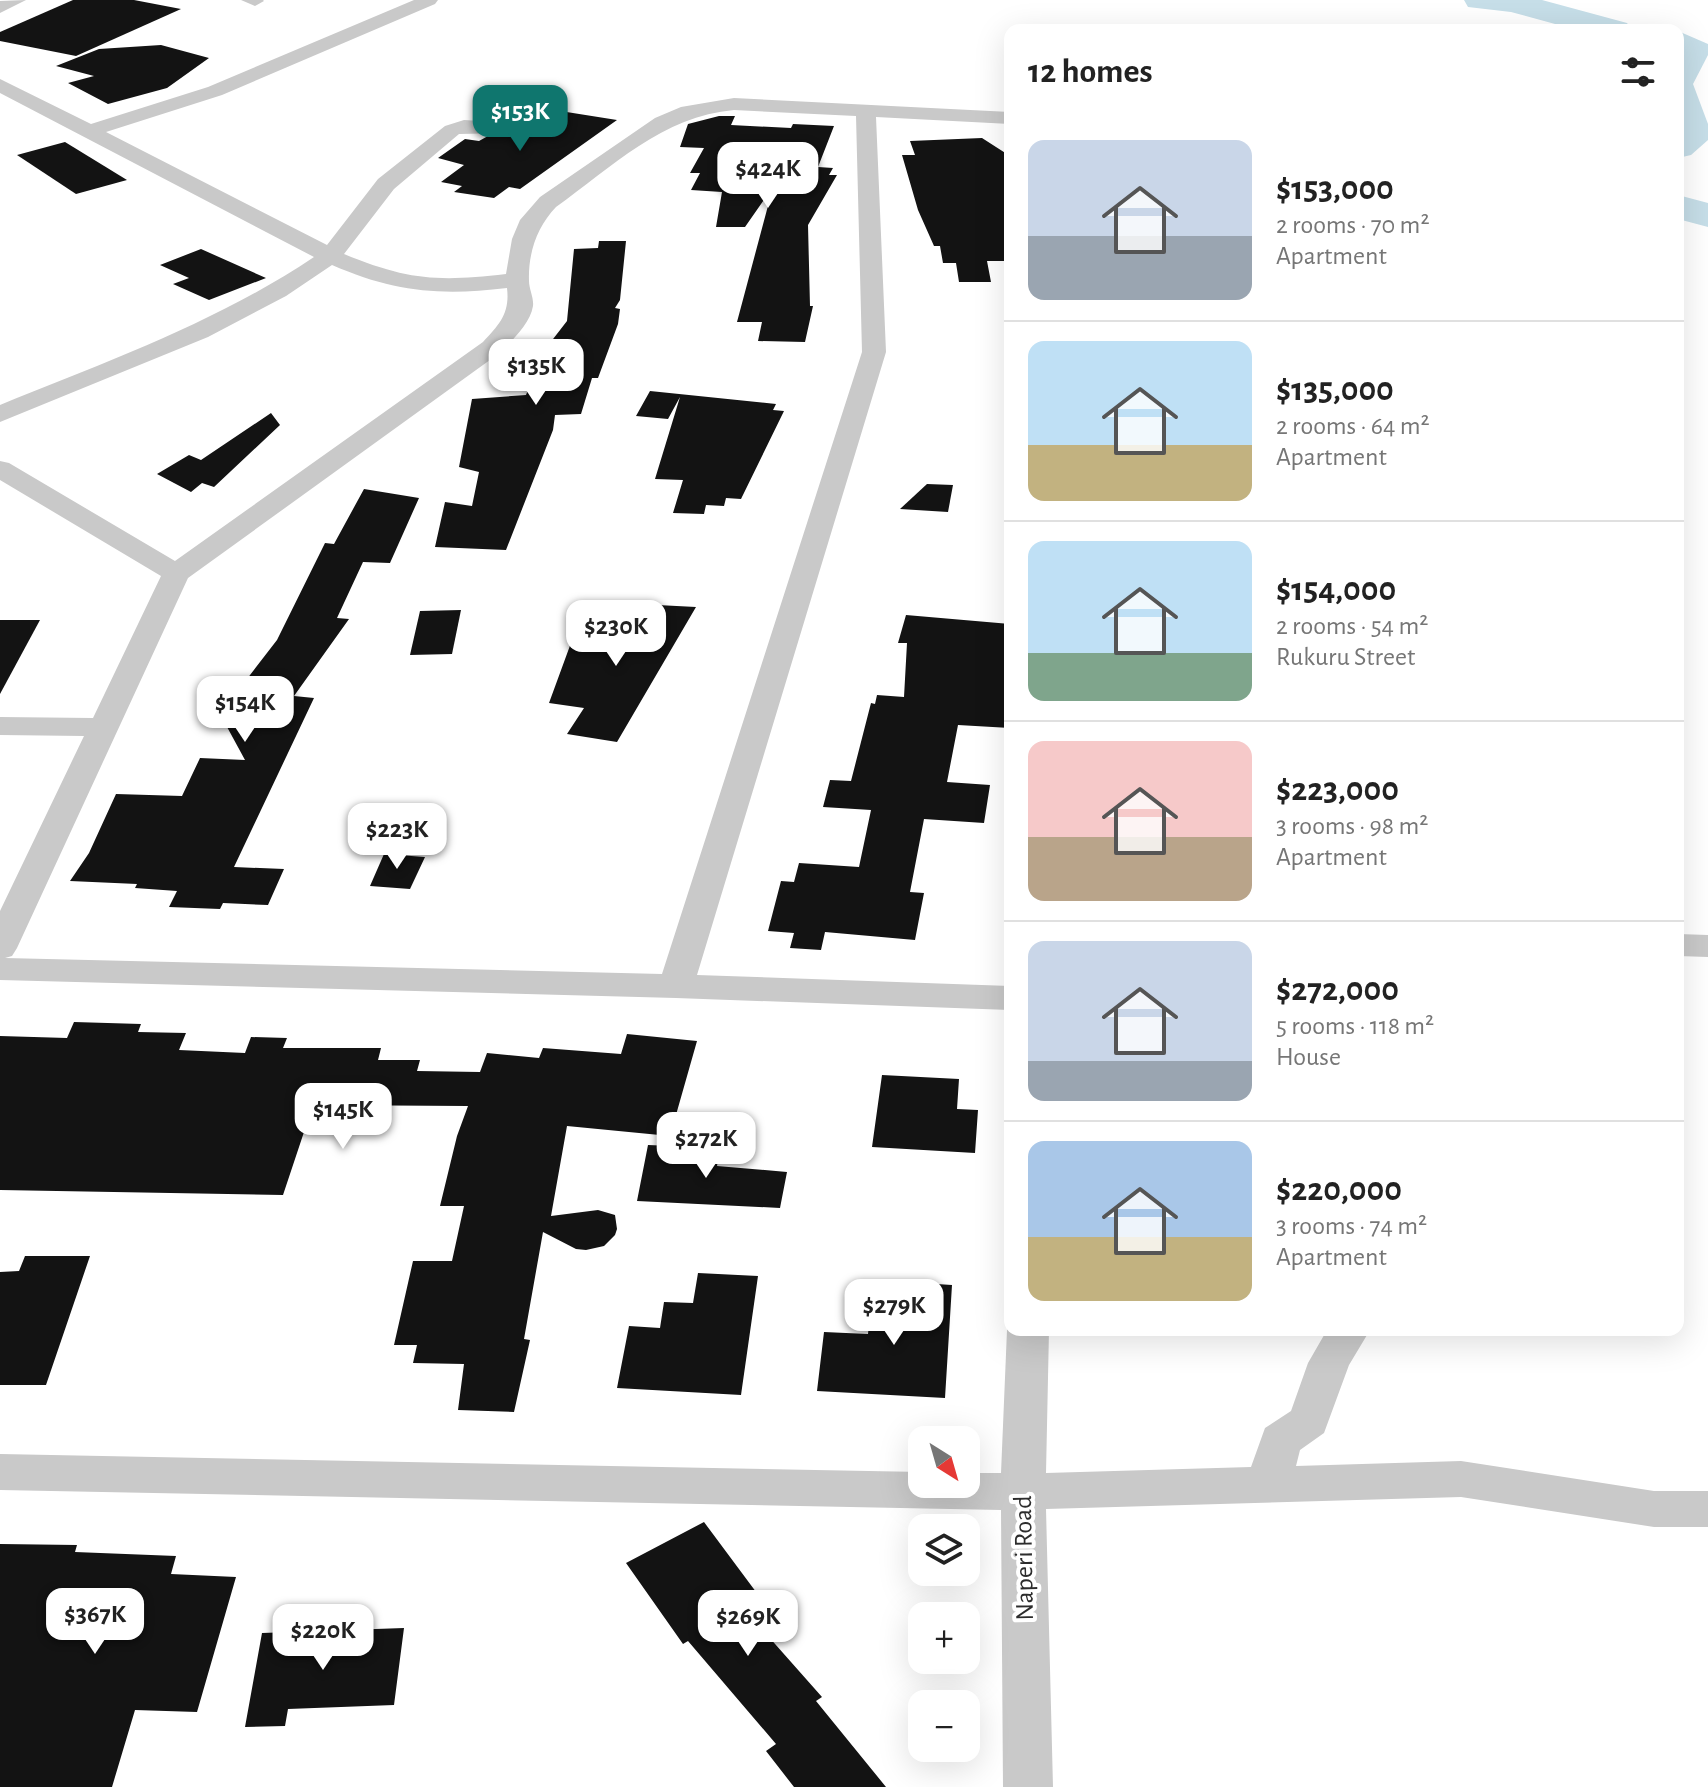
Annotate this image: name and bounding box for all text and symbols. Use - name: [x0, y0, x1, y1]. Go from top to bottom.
- icon: filters: [1616, 50, 1660, 94]
- text: 12 homes: [1028, 55, 1153, 89]
- pin: $153K: [464, 85, 576, 153]
- text: $153K: [491, 98, 549, 124]
- pin: $424K: [712, 142, 824, 210]
- text: $424K: [735, 155, 801, 181]
- icon: home: [1092, 172, 1188, 268]
- text: $153,000: [1276, 172, 1394, 206]
- text: 2 rooms · 70 m²: [1276, 212, 1429, 238]
- text: Apartment: [1276, 243, 1387, 269]
- pin: $135K: [480, 339, 592, 407]
- text: $135K: [507, 352, 565, 378]
- icon: home: [1092, 373, 1188, 469]
- text: $135,000: [1276, 373, 1394, 407]
- text: 2 rooms · 64 m²: [1276, 413, 1430, 439]
- text: Apartment: [1276, 444, 1387, 470]
- icon: home: [1092, 573, 1188, 669]
- text: $154,000: [1276, 573, 1396, 607]
- pin: $230K: [560, 600, 672, 668]
- text: $230K: [584, 613, 648, 639]
- text: 2 rooms · 54 m²: [1276, 613, 1428, 639]
- text: Rukuru Street: [1276, 644, 1415, 670]
- pin: $154K: [189, 676, 301, 744]
- text: $154K: [215, 689, 275, 715]
- icon: home: [1092, 773, 1188, 869]
- text: $223,000: [1276, 773, 1399, 807]
- pin: $223K: [341, 803, 453, 871]
- text: 3 rooms · 98 m²: [1276, 813, 1428, 839]
- text: $223K: [366, 816, 428, 842]
- text: Apartment: [1276, 844, 1387, 870]
- icon: home: [1092, 973, 1188, 1069]
- text: $272,000: [1276, 973, 1399, 1007]
- text: 5 rooms · 118 m²: [1276, 1013, 1434, 1039]
- text: House: [1276, 1044, 1341, 1070]
- pin: $145K: [287, 1083, 399, 1151]
- text: $145K: [313, 1096, 373, 1122]
- pin: $272K: [650, 1112, 762, 1180]
- text: $272K: [675, 1125, 737, 1151]
- icon: home: [1092, 1173, 1188, 1269]
- text: $220,000: [1276, 1173, 1402, 1207]
- text: 3 rooms · 74 m²: [1276, 1213, 1427, 1239]
- text: Apartment: [1276, 1244, 1387, 1270]
- pin: $279K: [838, 1279, 950, 1347]
- text: $279K: [863, 1292, 925, 1318]
- north arrow: [908, 1426, 980, 1498]
- map controls: [908, 1426, 980, 1762]
- street label: Naperi Road: [1010, 1495, 1038, 1621]
- button: layers: [908, 1514, 980, 1586]
- pin: $367K: [39, 1588, 151, 1656]
- pin: $269K: [692, 1590, 804, 1658]
- text: $367K: [64, 1601, 126, 1627]
- button: +: [908, 1602, 980, 1674]
- text: $269K: [716, 1603, 780, 1629]
- pin: $220K: [267, 1604, 379, 1672]
- text: $220K: [291, 1617, 355, 1643]
- button: −: [908, 1690, 980, 1762]

